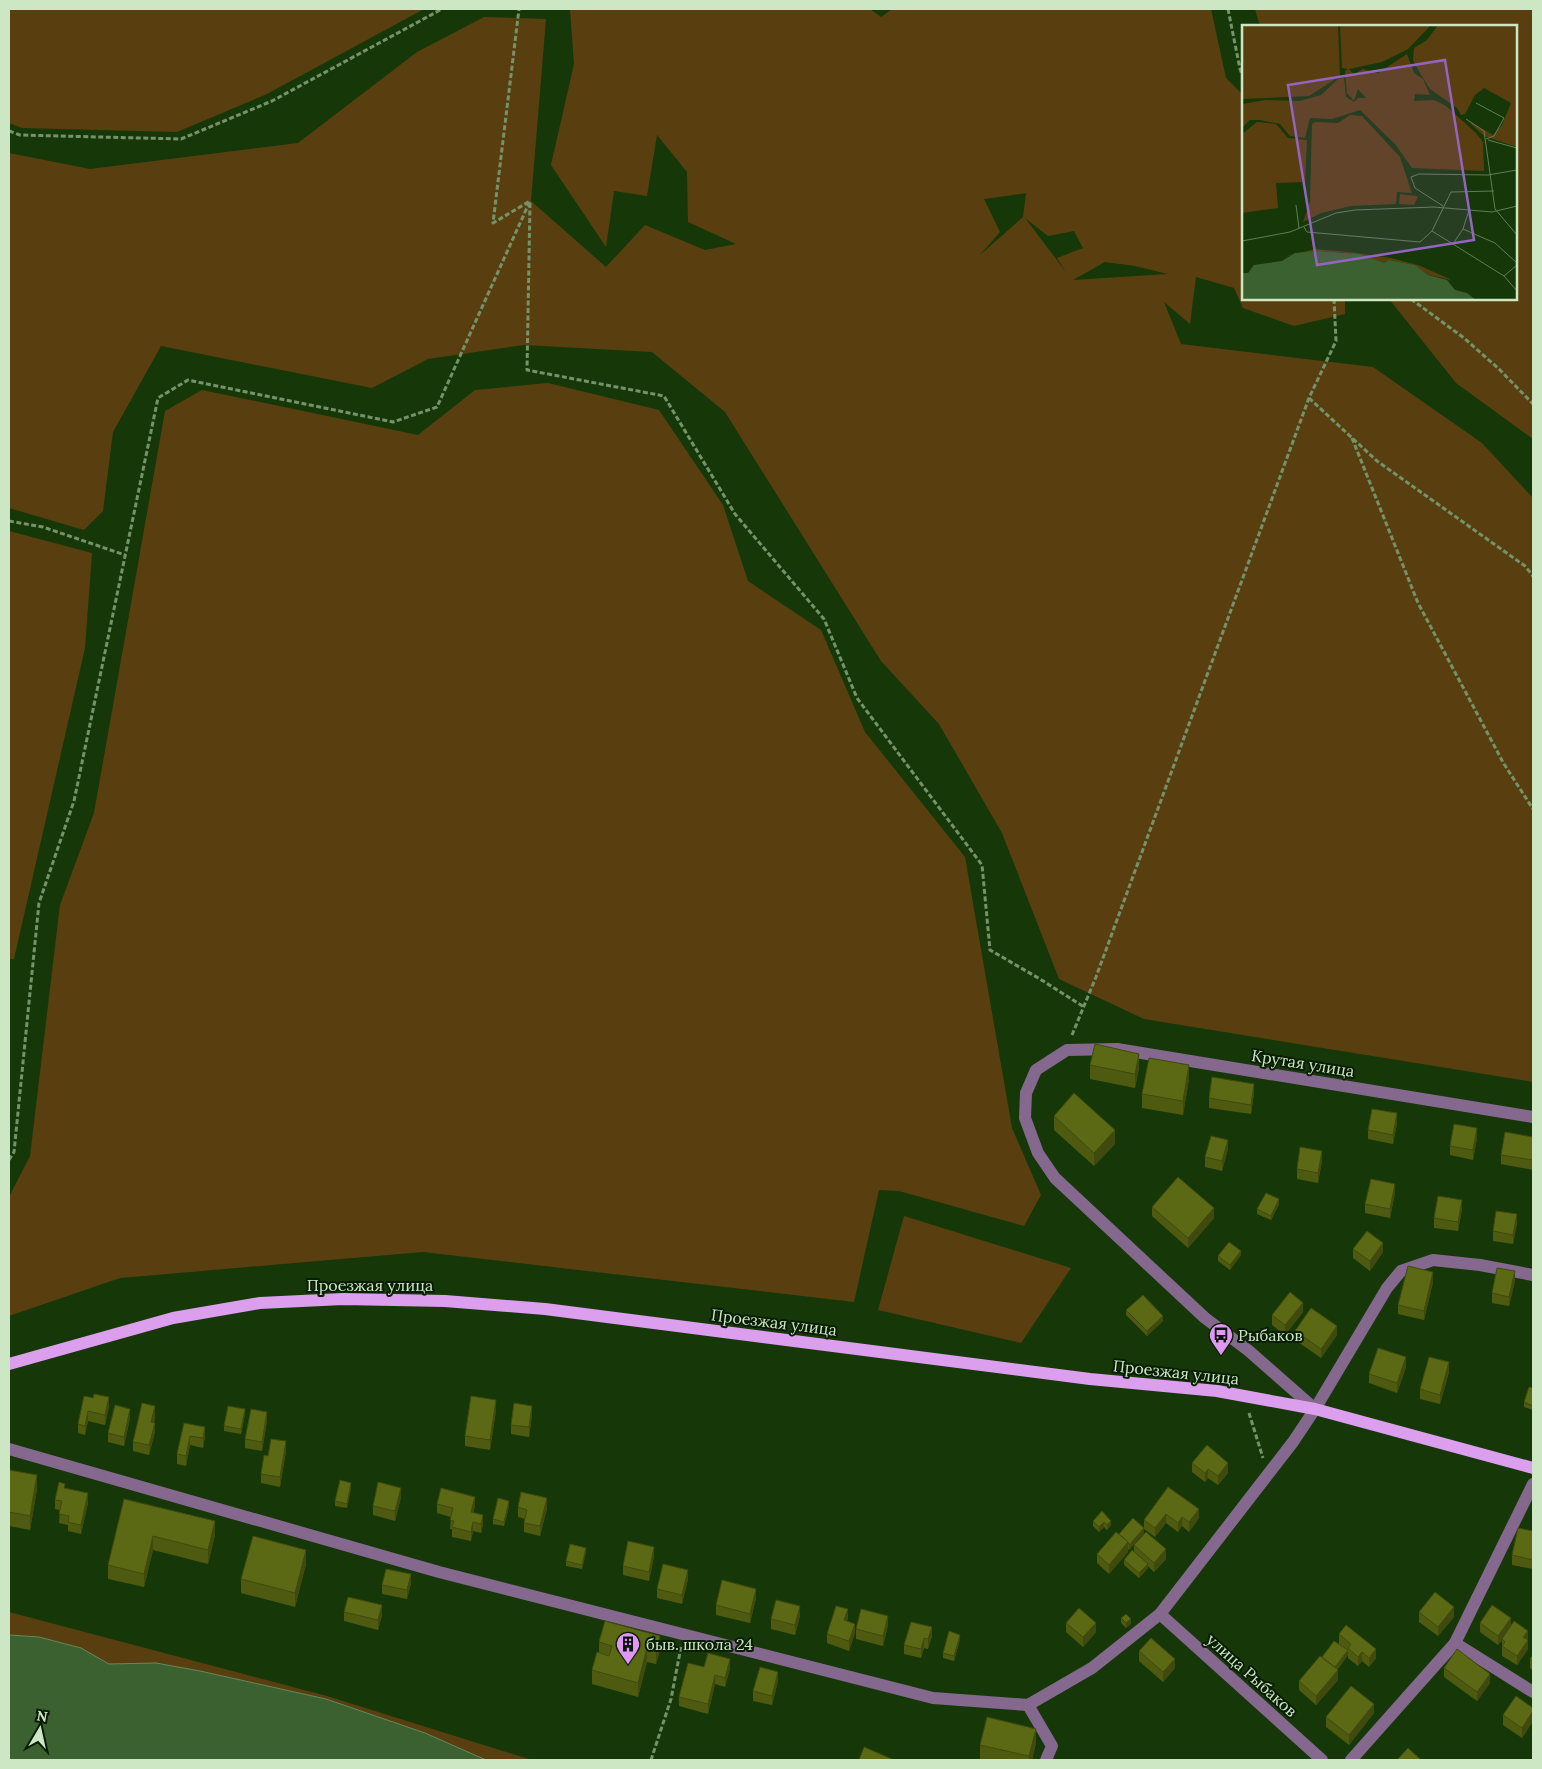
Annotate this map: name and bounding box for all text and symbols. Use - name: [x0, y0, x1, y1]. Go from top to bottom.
- inset map: [1242, 25, 1517, 300]
- street label: Крутая улица: [1250, 1045, 1356, 1081]
- street label: Проезжая улица: [307, 1275, 433, 1295]
- street label: Проезжая улица: [710, 1304, 838, 1340]
- bus stop icon: Рыбаков: [1208, 1322, 1234, 1356]
- place label: Рыбаков: [1238, 1325, 1303, 1345]
- street label: Проезжая улица: [1112, 1355, 1240, 1389]
- street label: улица Рыбаков: [1203, 1629, 1301, 1721]
- building icon: быв. школа 24: [615, 1631, 641, 1665]
- place label: быв. школа 24: [646, 1634, 753, 1654]
- north arrow: [15, 1704, 65, 1754]
- text: N: [35, 1706, 49, 1726]

